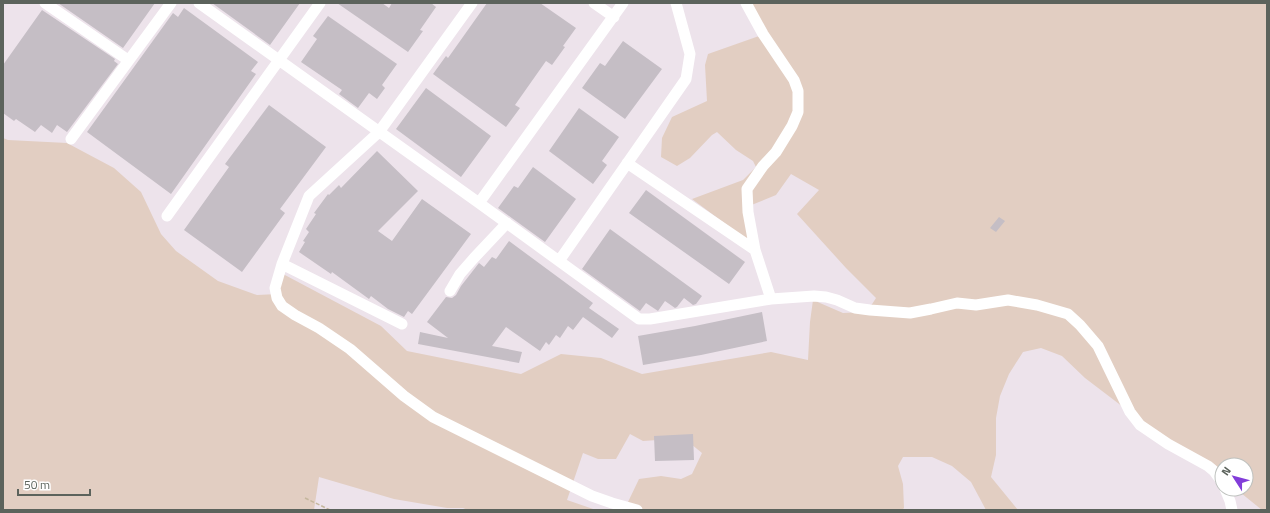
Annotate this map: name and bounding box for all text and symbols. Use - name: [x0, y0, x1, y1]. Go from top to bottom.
- north arrow: [1214, 457, 1254, 497]
- text: N: [1217, 463, 1235, 479]
- scale bar: [18, 471, 90, 497]
- text: 50 m: [24, 475, 50, 494]

